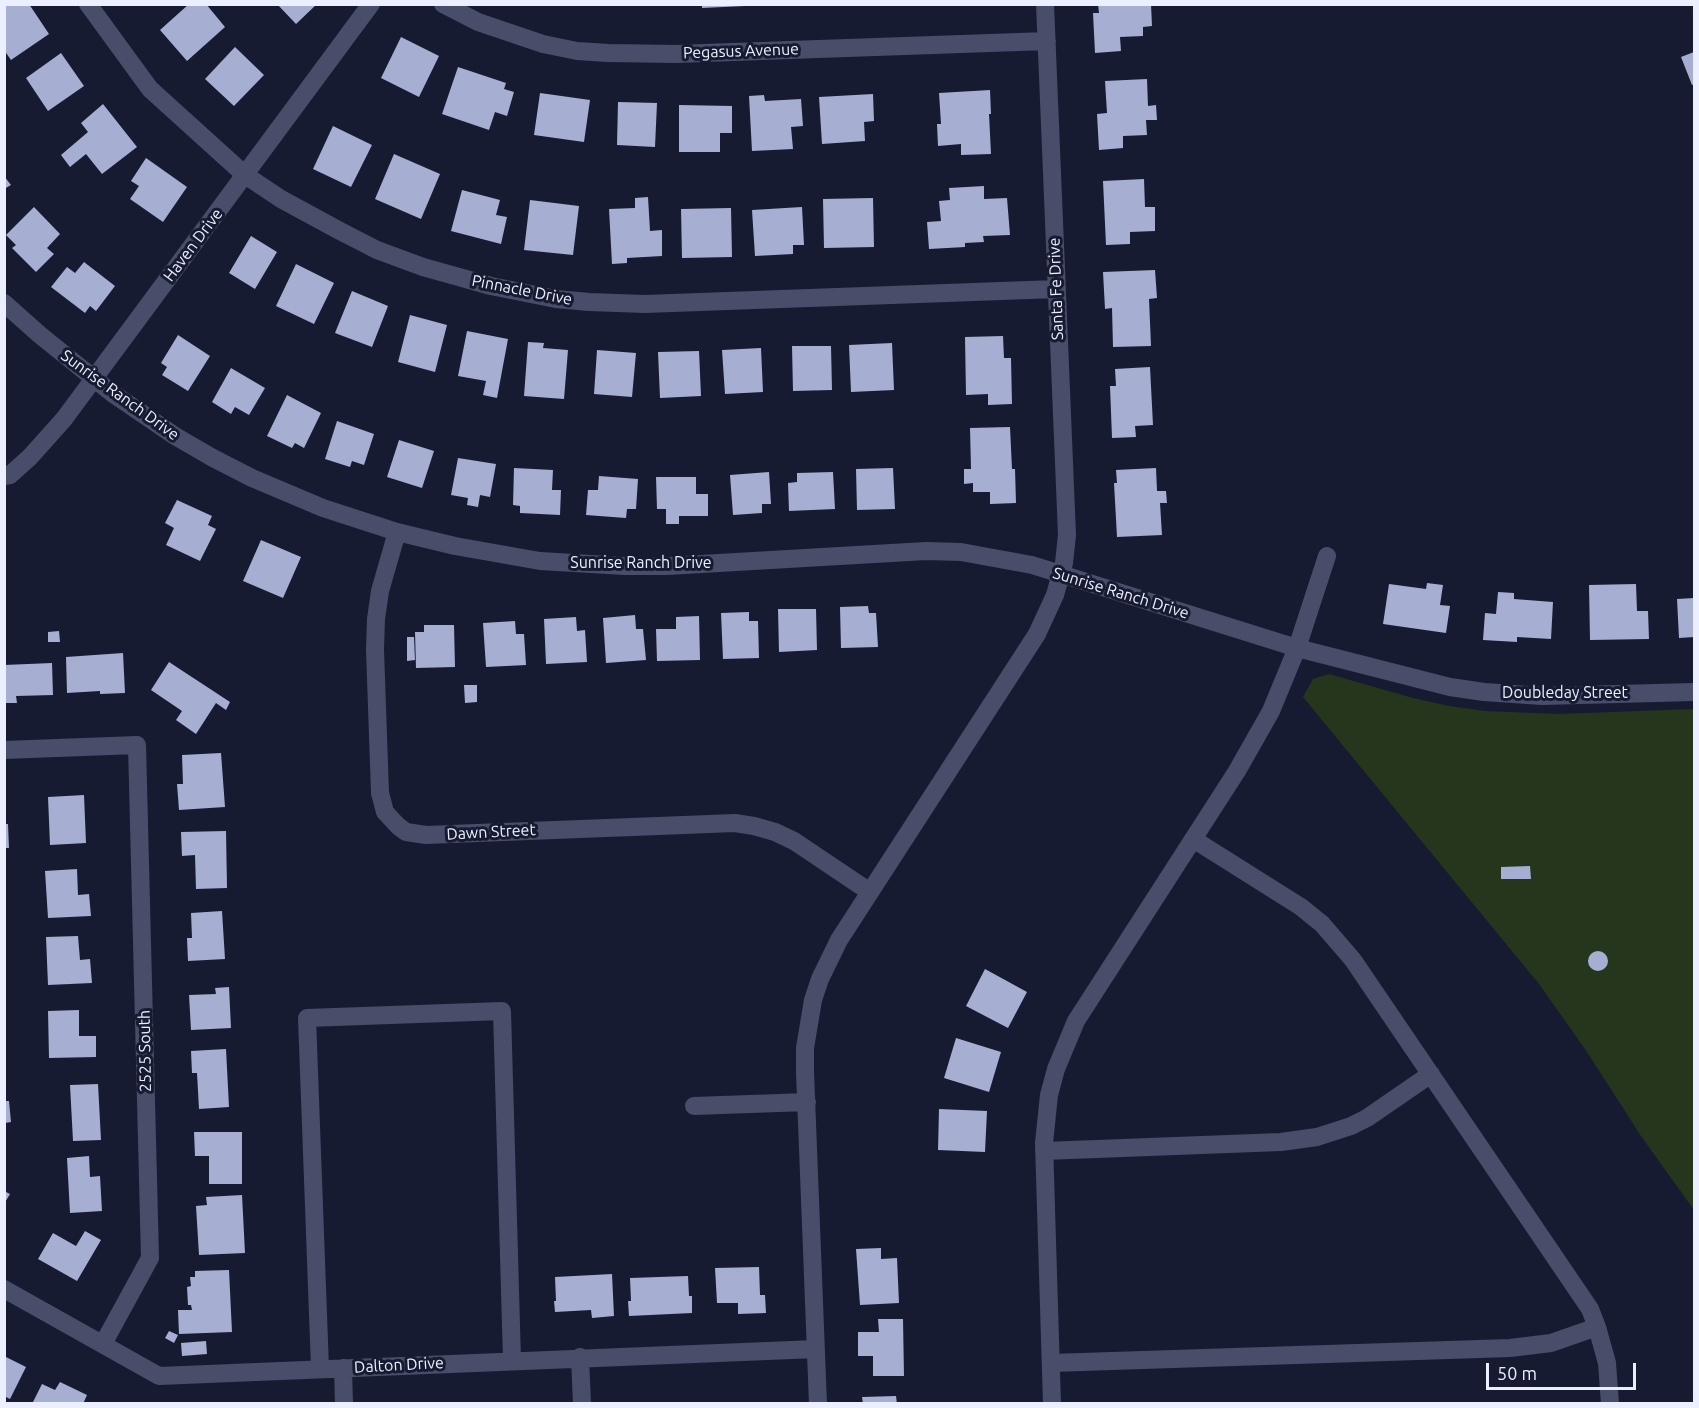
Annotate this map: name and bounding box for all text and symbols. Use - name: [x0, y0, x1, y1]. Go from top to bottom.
- street label: Pegasus Avenue: [683, 39, 799, 63]
- street label: Haven Drive: [159, 205, 227, 285]
- street label: Santa Fe Drive: [1045, 237, 1067, 341]
- street label: Pinnacle Drive: [470, 271, 574, 309]
- street label: Sunrise Ranch Drive: [57, 346, 183, 444]
- street label: Sunrise Ranch Drive: [570, 553, 712, 573]
- street label: Sunrise Ranch Drive: [1051, 563, 1191, 623]
- street label: Doubleday Street: [1502, 683, 1628, 703]
- street label: Dawn Street: [446, 820, 536, 844]
- street label: 2525 South: [135, 1010, 155, 1092]
- scale bar: [1489, 1351, 1639, 1389]
- street label: Dalton Drive: [354, 1353, 444, 1377]
- text: 50 m: [1497, 1363, 1537, 1383]

